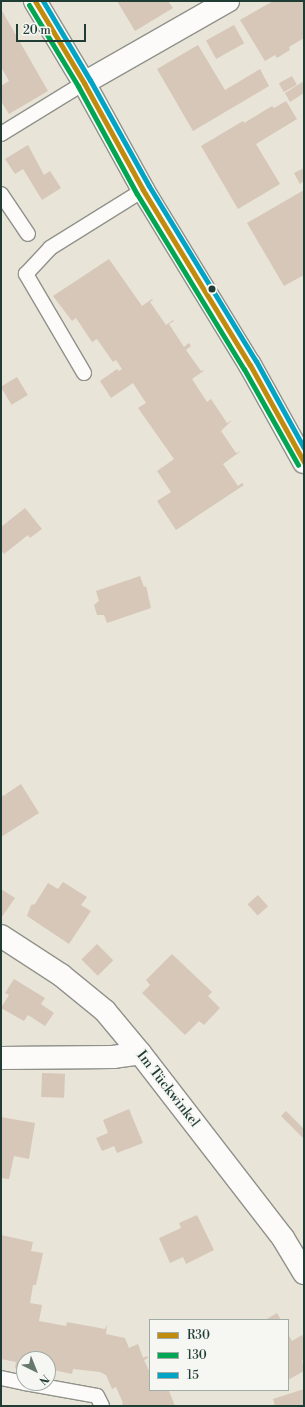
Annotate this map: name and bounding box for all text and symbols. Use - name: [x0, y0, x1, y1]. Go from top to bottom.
- scale bar: [18, 16, 88, 42]
- text: 20 m: [23, 23, 51, 38]
- unlabelled marker: [207, 284, 217, 294]
- street label: Im Tückwinkel: [133, 1047, 203, 1131]
- legend: [149, 1319, 289, 1391]
- text: R30: [187, 1328, 210, 1343]
- text: 130: [187, 1348, 207, 1363]
- north arrow: [16, 1351, 56, 1391]
- text: 15: [187, 1368, 199, 1383]
- text: N: [36, 1371, 51, 1387]

